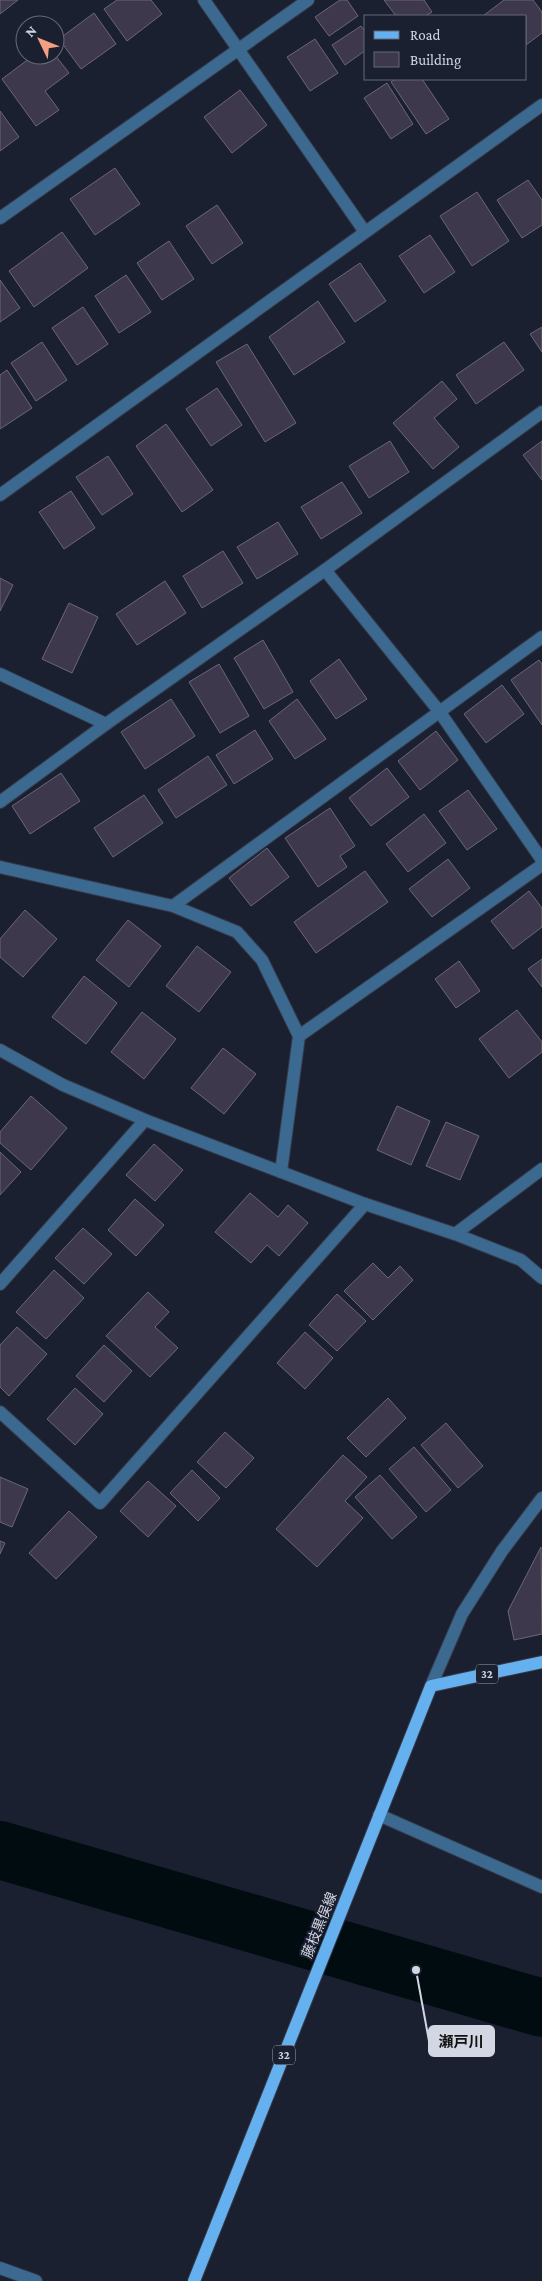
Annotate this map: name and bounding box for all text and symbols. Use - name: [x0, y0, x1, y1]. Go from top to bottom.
- north arrow: [15, 15, 65, 65]
- legend: [364, 15, 527, 80]
- text: N: [21, 22, 40, 40]
- text: Road: [410, 27, 441, 43]
- text: Building: [410, 52, 461, 69]
- road number: 32: [476, 1665, 498, 1684]
- street label: 藤枝黒俣線: [298, 1890, 340, 1960]
- callout: 瀬戸川: [429, 2026, 494, 2056]
- text: 瀬戸川: [438, 2034, 484, 2050]
- road number: 32: [273, 2046, 295, 2064]

